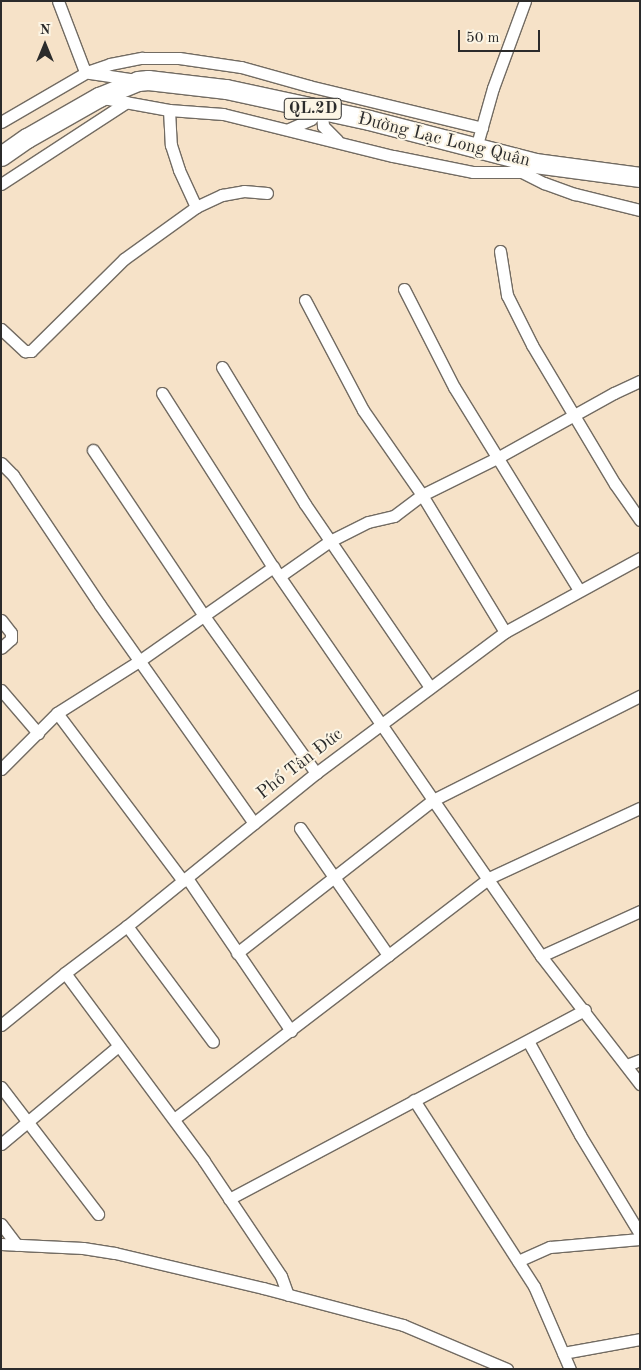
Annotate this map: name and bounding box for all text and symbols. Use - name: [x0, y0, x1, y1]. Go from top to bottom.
- north arrow: [20, 20, 70, 70]
- scale bar: [461, 20, 544, 52]
- text: N: [40, 23, 50, 37]
- text: 50 m: [466, 31, 500, 46]
- road number: QL.2D: [283, 96, 343, 122]
- street label: Đường Lạc Long Quân: [356, 108, 532, 172]
- street label: Phố Tân Đức: [253, 724, 347, 804]

